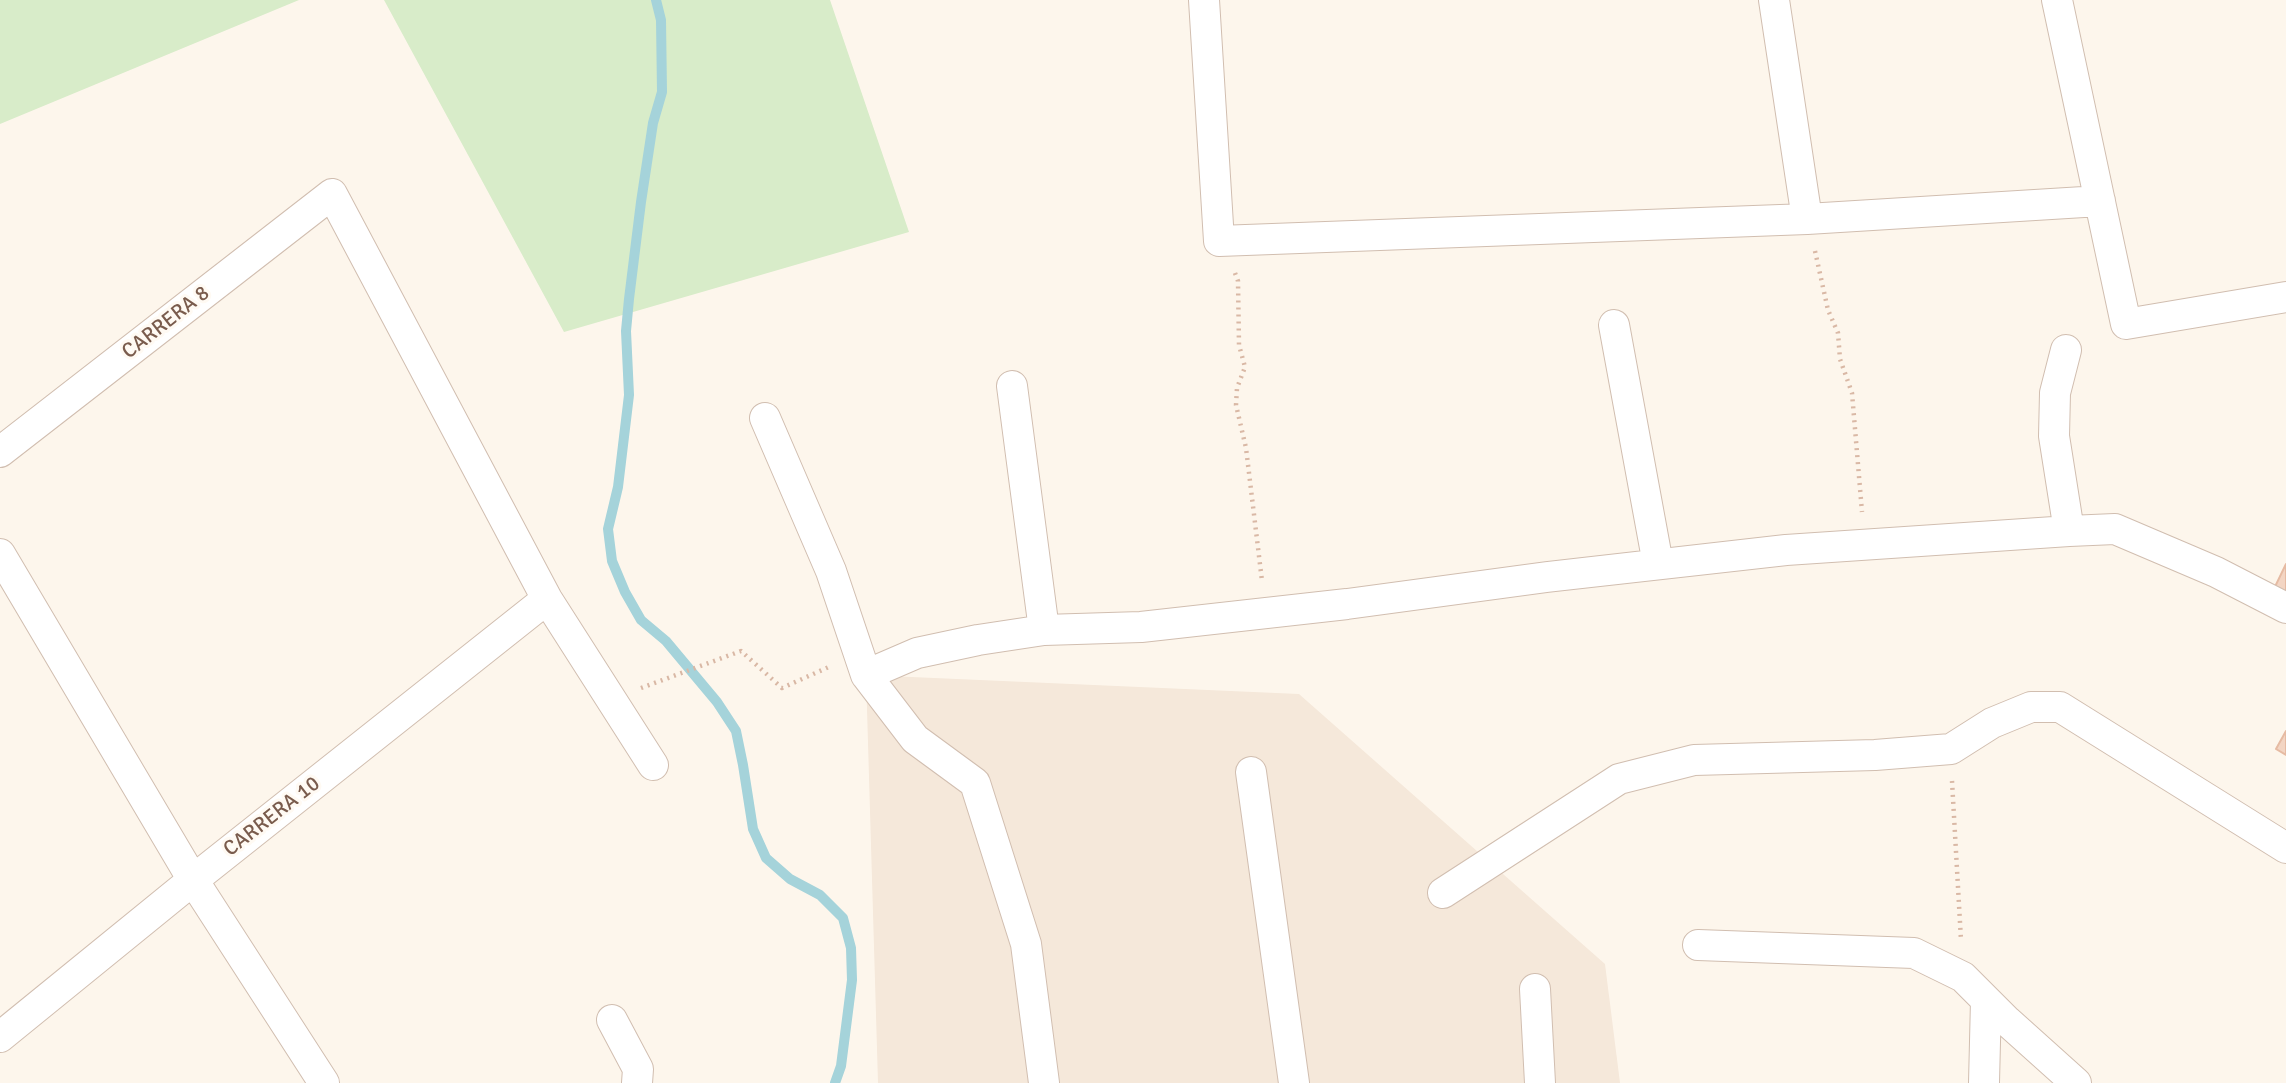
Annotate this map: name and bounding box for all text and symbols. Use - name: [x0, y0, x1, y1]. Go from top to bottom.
- street label: CARRERA 8: [117, 281, 215, 365]
- street label: CARRERA 10: [219, 772, 325, 862]

